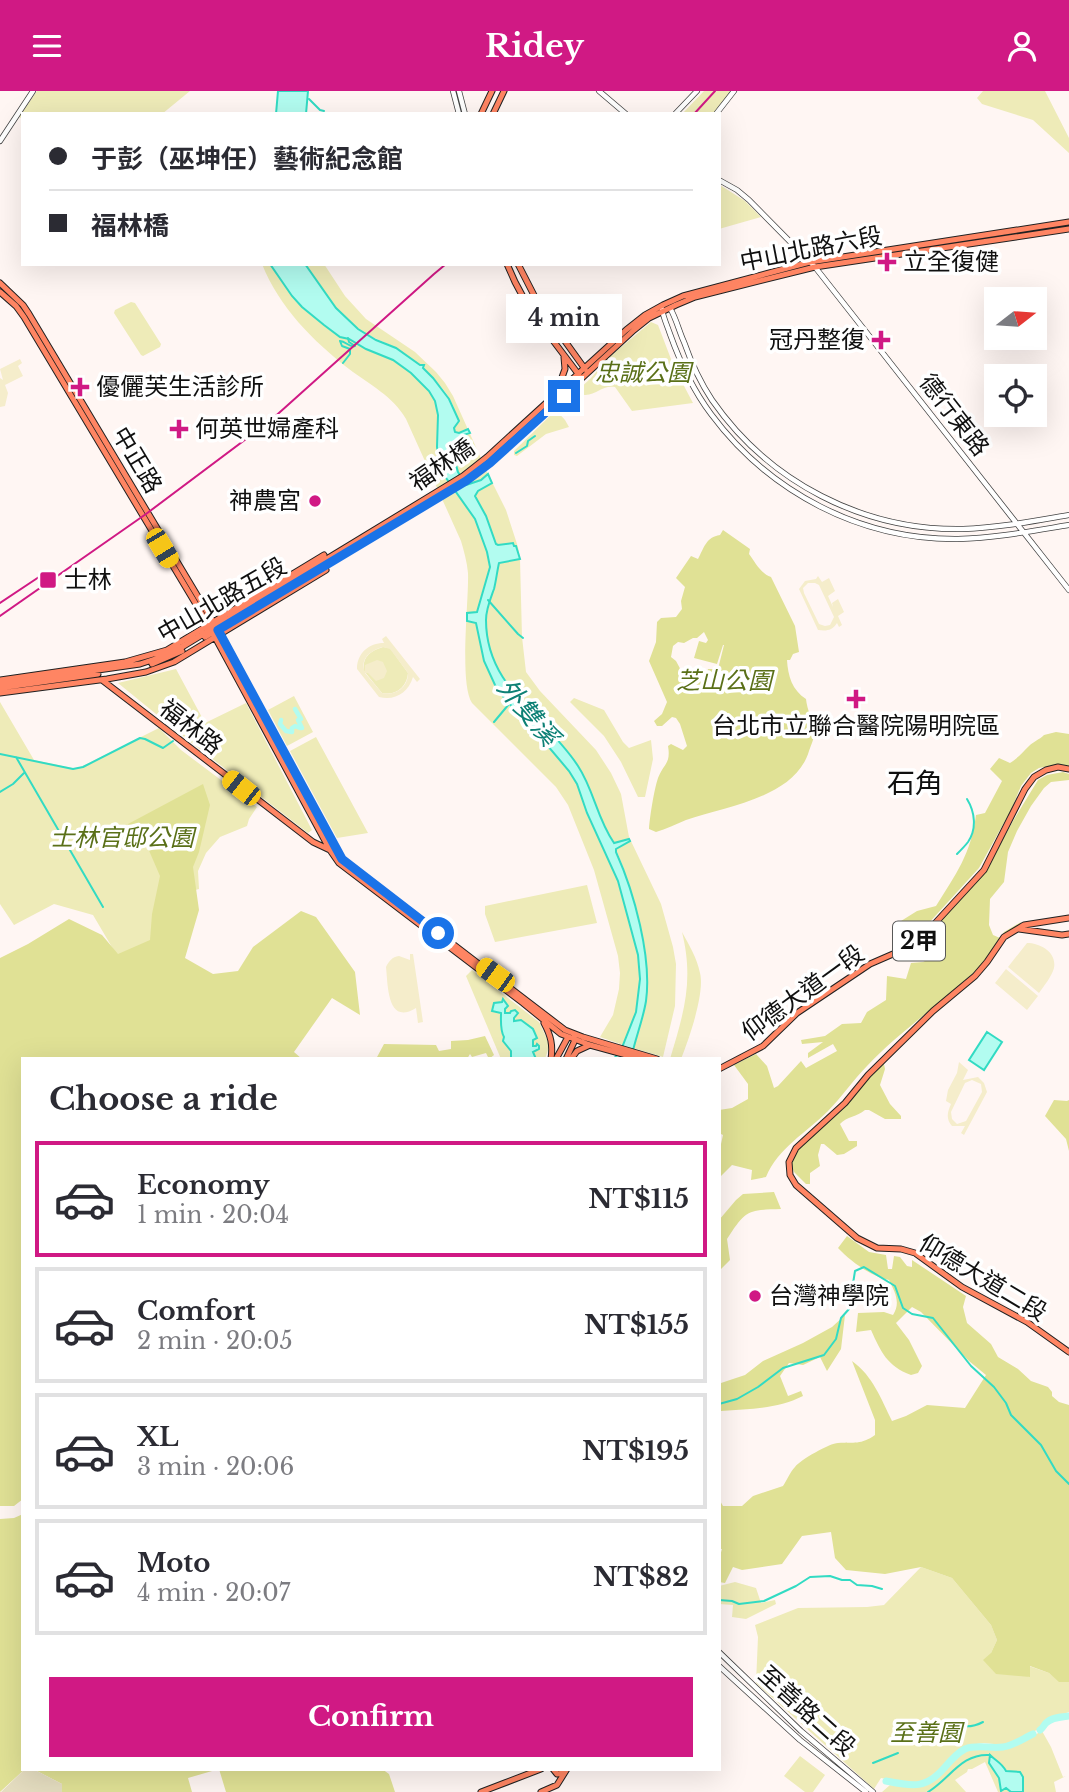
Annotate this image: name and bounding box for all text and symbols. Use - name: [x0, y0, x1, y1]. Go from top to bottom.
- text: Ridey: [485, 26, 584, 66]
- icon: menu: [28, 27, 66, 65]
- icon: person: [1003, 27, 1041, 65]
- text: 于彭（巫坤任）藝術紀念館: [91, 143, 403, 175]
- text: 福林橋: [91, 210, 169, 242]
- street label: 中山北路六段: [737, 221, 884, 276]
- place label: 立全復健: [903, 247, 999, 276]
- marker: 立全復健: [877, 252, 897, 272]
- north arrow: [984, 287, 1046, 350]
- map controls: [984, 287, 1047, 427]
- callout: 4 min: [506, 295, 622, 343]
- text: 4 min: [528, 304, 600, 332]
- place label: 冠丹整復: [769, 325, 865, 354]
- marker: 冠丹整復: [871, 330, 891, 350]
- park label: 忠誠公園: [595, 358, 694, 387]
- button: locate: [984, 364, 1047, 427]
- street label: 德行東路: [913, 368, 995, 461]
- place label: 優儷芙生活診所: [96, 372, 264, 401]
- marker: 優儷芙生活診所: [70, 377, 90, 397]
- route end: [548, 380, 580, 412]
- place label: 何英世婦產科: [195, 414, 339, 443]
- marker: 何英世婦產科: [169, 419, 189, 439]
- street label: 中正路: [106, 421, 168, 498]
- street label: 福林橋: [404, 432, 480, 497]
- place label: 神農宮: [229, 486, 301, 515]
- marker: 神農宮: [307, 493, 323, 509]
- car: [143, 525, 182, 571]
- street label: 中山北路五段: [152, 551, 291, 648]
- place label: 士林: [64, 565, 112, 594]
- marker: 士林: [38, 570, 58, 590]
- park label: 芝山公園: [676, 666, 775, 695]
- water label: 外雙溪: [491, 672, 568, 755]
- marker: 台北市立聯合醫院陽明院區: [846, 689, 866, 709]
- street label: 福林路: [154, 693, 229, 760]
- place label: 台北市立聯合醫院陽明院區: [712, 711, 1000, 740]
- district label: 石角: [887, 766, 943, 801]
- car: [218, 767, 265, 809]
- park label: 士林官邸公園: [50, 823, 197, 852]
- route start: [422, 917, 454, 949]
- road number: 2甲: [893, 921, 945, 961]
- street label: 仰德大道一段: [736, 939, 869, 1047]
- car: [472, 954, 519, 996]
- text: Choose a ride: [49, 1079, 278, 1119]
- icon: car: [53, 1168, 116, 1231]
- text: Economy: [137, 1169, 270, 1201]
- text: NT$115: [588, 1183, 689, 1215]
- text: 1 min · 20:04: [137, 1201, 289, 1229]
- street label: 仰德大道二段: [914, 1228, 1052, 1327]
- place label: 台灣神學院: [769, 1281, 889, 1310]
- marker: 台灣神學院: [747, 1288, 763, 1304]
- icon: car: [53, 1294, 116, 1357]
- text: Comfort: [137, 1295, 255, 1327]
- text: NT$155: [584, 1309, 689, 1341]
- text: 2 min · 20:05: [137, 1327, 293, 1355]
- icon: car: [53, 1420, 116, 1483]
- text: XL: [137, 1421, 179, 1453]
- text: NT$195: [582, 1435, 689, 1467]
- text: 3 min · 20:06: [137, 1453, 294, 1481]
- icon: car: [53, 1546, 116, 1609]
- text: Moto: [137, 1547, 210, 1579]
- text: NT$82: [593, 1561, 689, 1593]
- text: 4 min · 20:07: [137, 1579, 290, 1607]
- street label: 至善路二段: [753, 1660, 862, 1762]
- button: Confirm: [49, 1677, 693, 1757]
- park label: 至善園: [890, 1718, 965, 1747]

